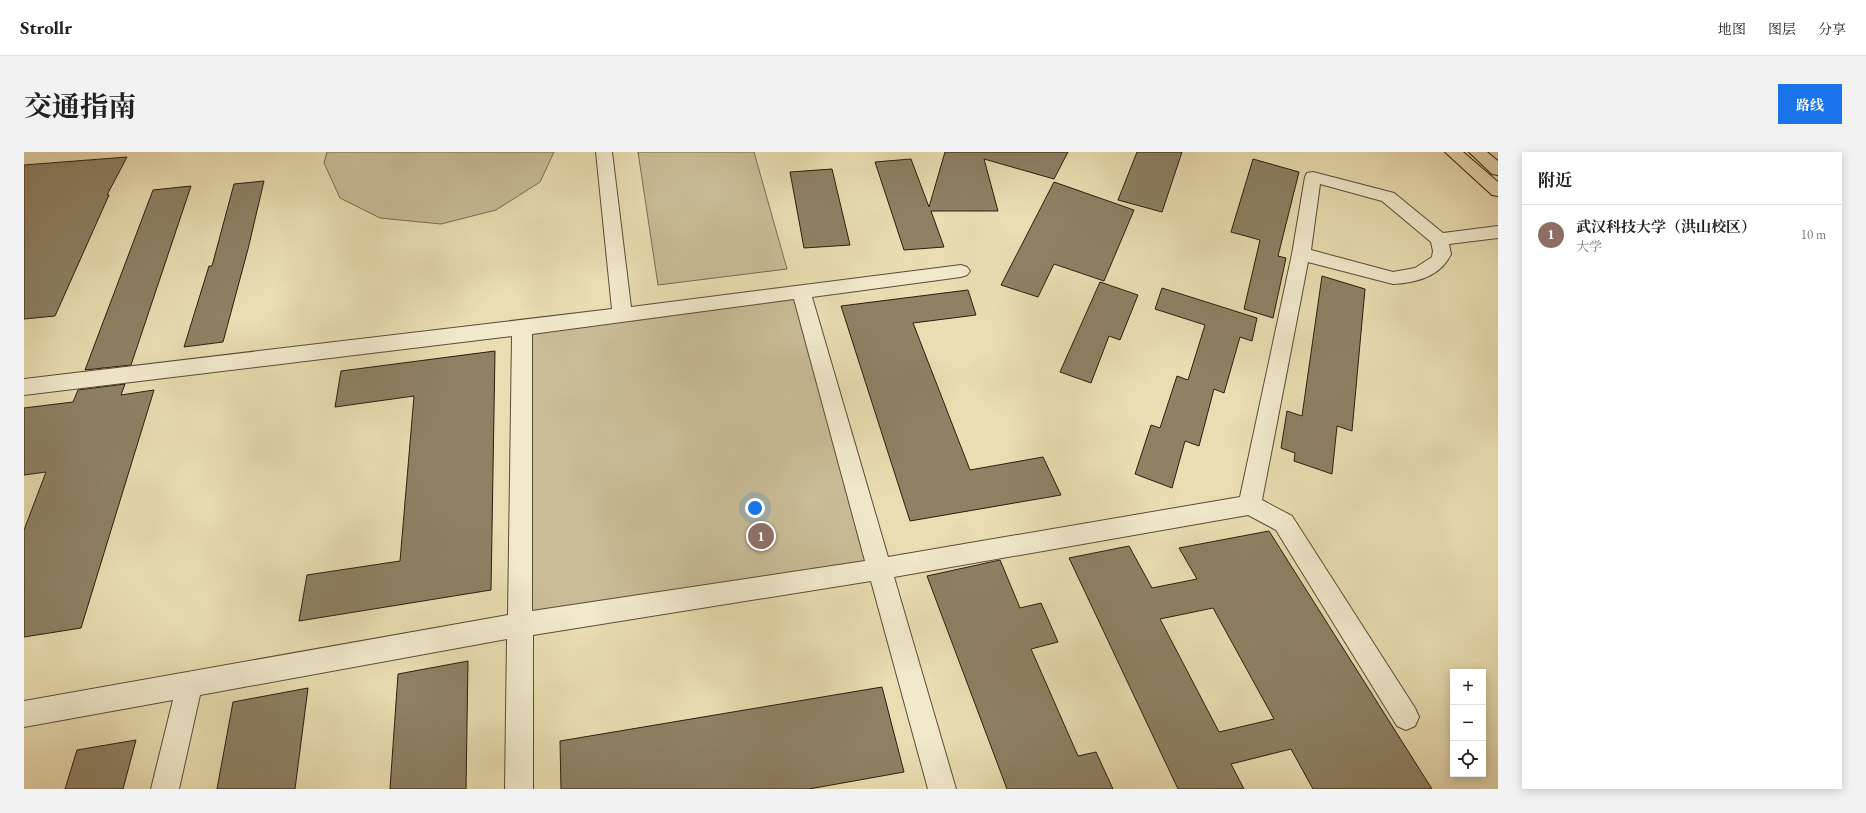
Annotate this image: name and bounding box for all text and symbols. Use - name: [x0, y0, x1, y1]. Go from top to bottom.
- text: Strollr: [20, 15, 72, 40]
- text: 地图: [1718, 20, 1746, 38]
- text: 图层: [1768, 20, 1796, 38]
- text: 分享: [1818, 20, 1846, 38]
- button: 路线: [1778, 84, 1842, 124]
- text: 交通指南: [24, 88, 136, 124]
- text: 附近: [1538, 169, 1572, 191]
- text: 武汉科技大学（洪山校区）: [1576, 217, 1756, 236]
- text: 1: [1548, 226, 1554, 243]
- text: 10 m: [1801, 226, 1826, 243]
- text: 大学: [1576, 238, 1602, 255]
- your location: [745, 498, 765, 518]
- pin: 1: [748, 521, 774, 551]
- map controls: [1450, 669, 1486, 777]
- button: +: [1450, 669, 1486, 705]
- button: −: [1450, 705, 1486, 741]
- button: locate: [1450, 741, 1486, 777]

